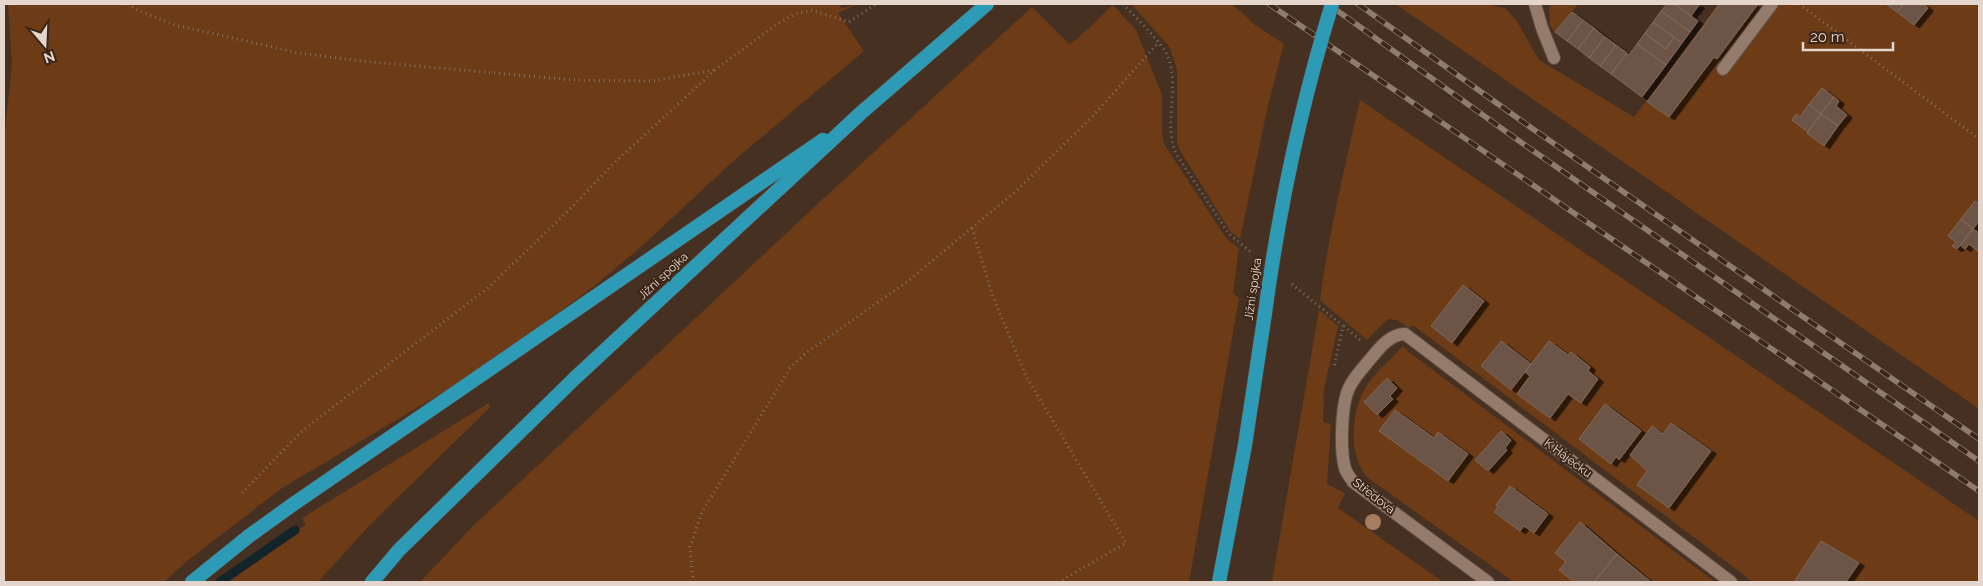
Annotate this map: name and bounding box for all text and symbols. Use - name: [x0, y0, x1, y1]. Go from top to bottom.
- north arrow: [20, 20, 70, 70]
- scale bar: [1803, 20, 1893, 52]
- text: 20 m: [1810, 28, 1845, 46]
- text: N: [42, 48, 57, 67]
- street label: Jižní spojka: [635, 249, 691, 303]
- street label: Jižní spojka: [1242, 257, 1264, 321]
- street label: K Háječku: [1542, 436, 1594, 480]
- street label: Středová: [1350, 475, 1398, 517]

